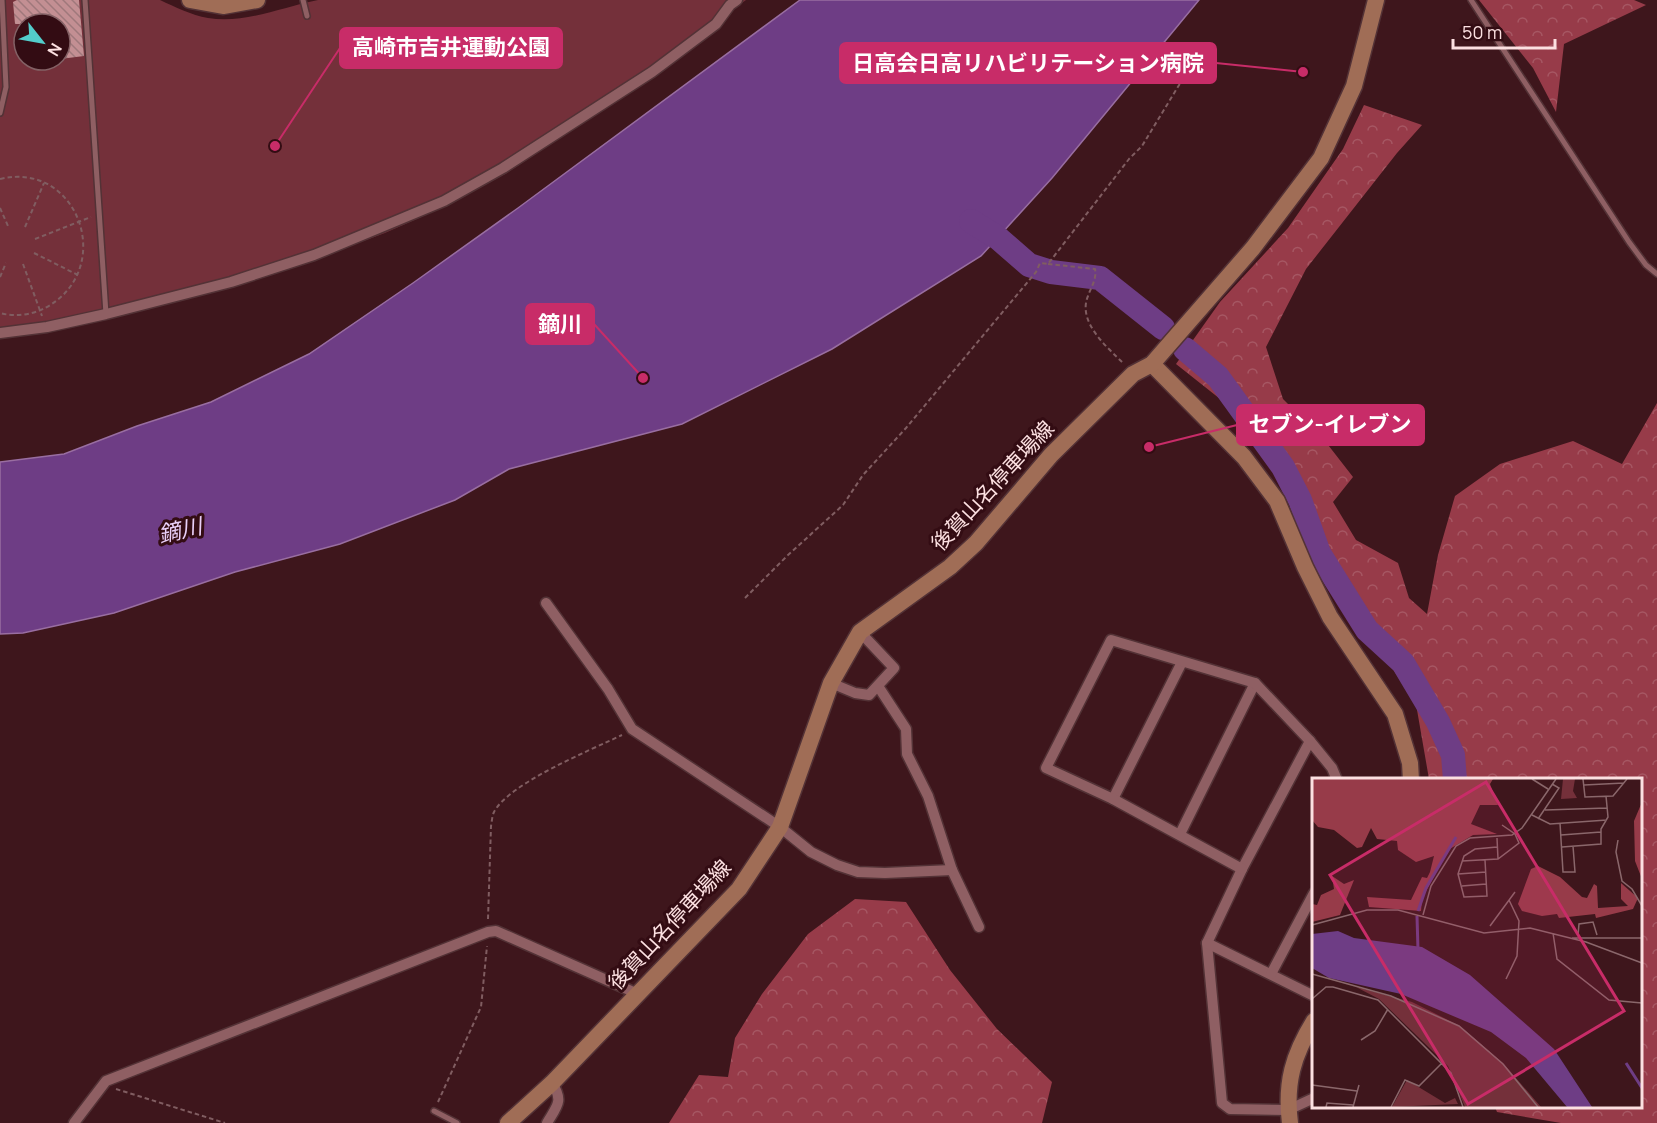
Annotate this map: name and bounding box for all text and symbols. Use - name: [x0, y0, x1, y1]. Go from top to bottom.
- north arrow: [12, 12, 72, 72]
- scale bar: [1453, 12, 1555, 50]
- text: 50 m: [1462, 20, 1502, 44]
- callout: 高崎市吉井運動公園: [340, 28, 562, 68]
- text: 高崎市吉井運動公園: [352, 32, 550, 62]
- text: N: [42, 39, 67, 60]
- callout: 日高会日高リハビリテーション病院: [840, 43, 1216, 83]
- text: 日高会日高リハビリテーション病院: [852, 48, 1204, 78]
- callout: 鏑川: [526, 304, 594, 344]
- text: 鏑川: [538, 309, 582, 339]
- callout: セブン-イレブン: [1237, 405, 1424, 445]
- text: セブン-イレブン: [1248, 409, 1412, 439]
- street label: 後賀山名停車場線: [925, 414, 1060, 556]
- water label: 鏑川: [155, 510, 207, 549]
- inset map: [1312, 778, 1642, 1108]
- street label: 後賀山名停車場線: [602, 853, 737, 995]

